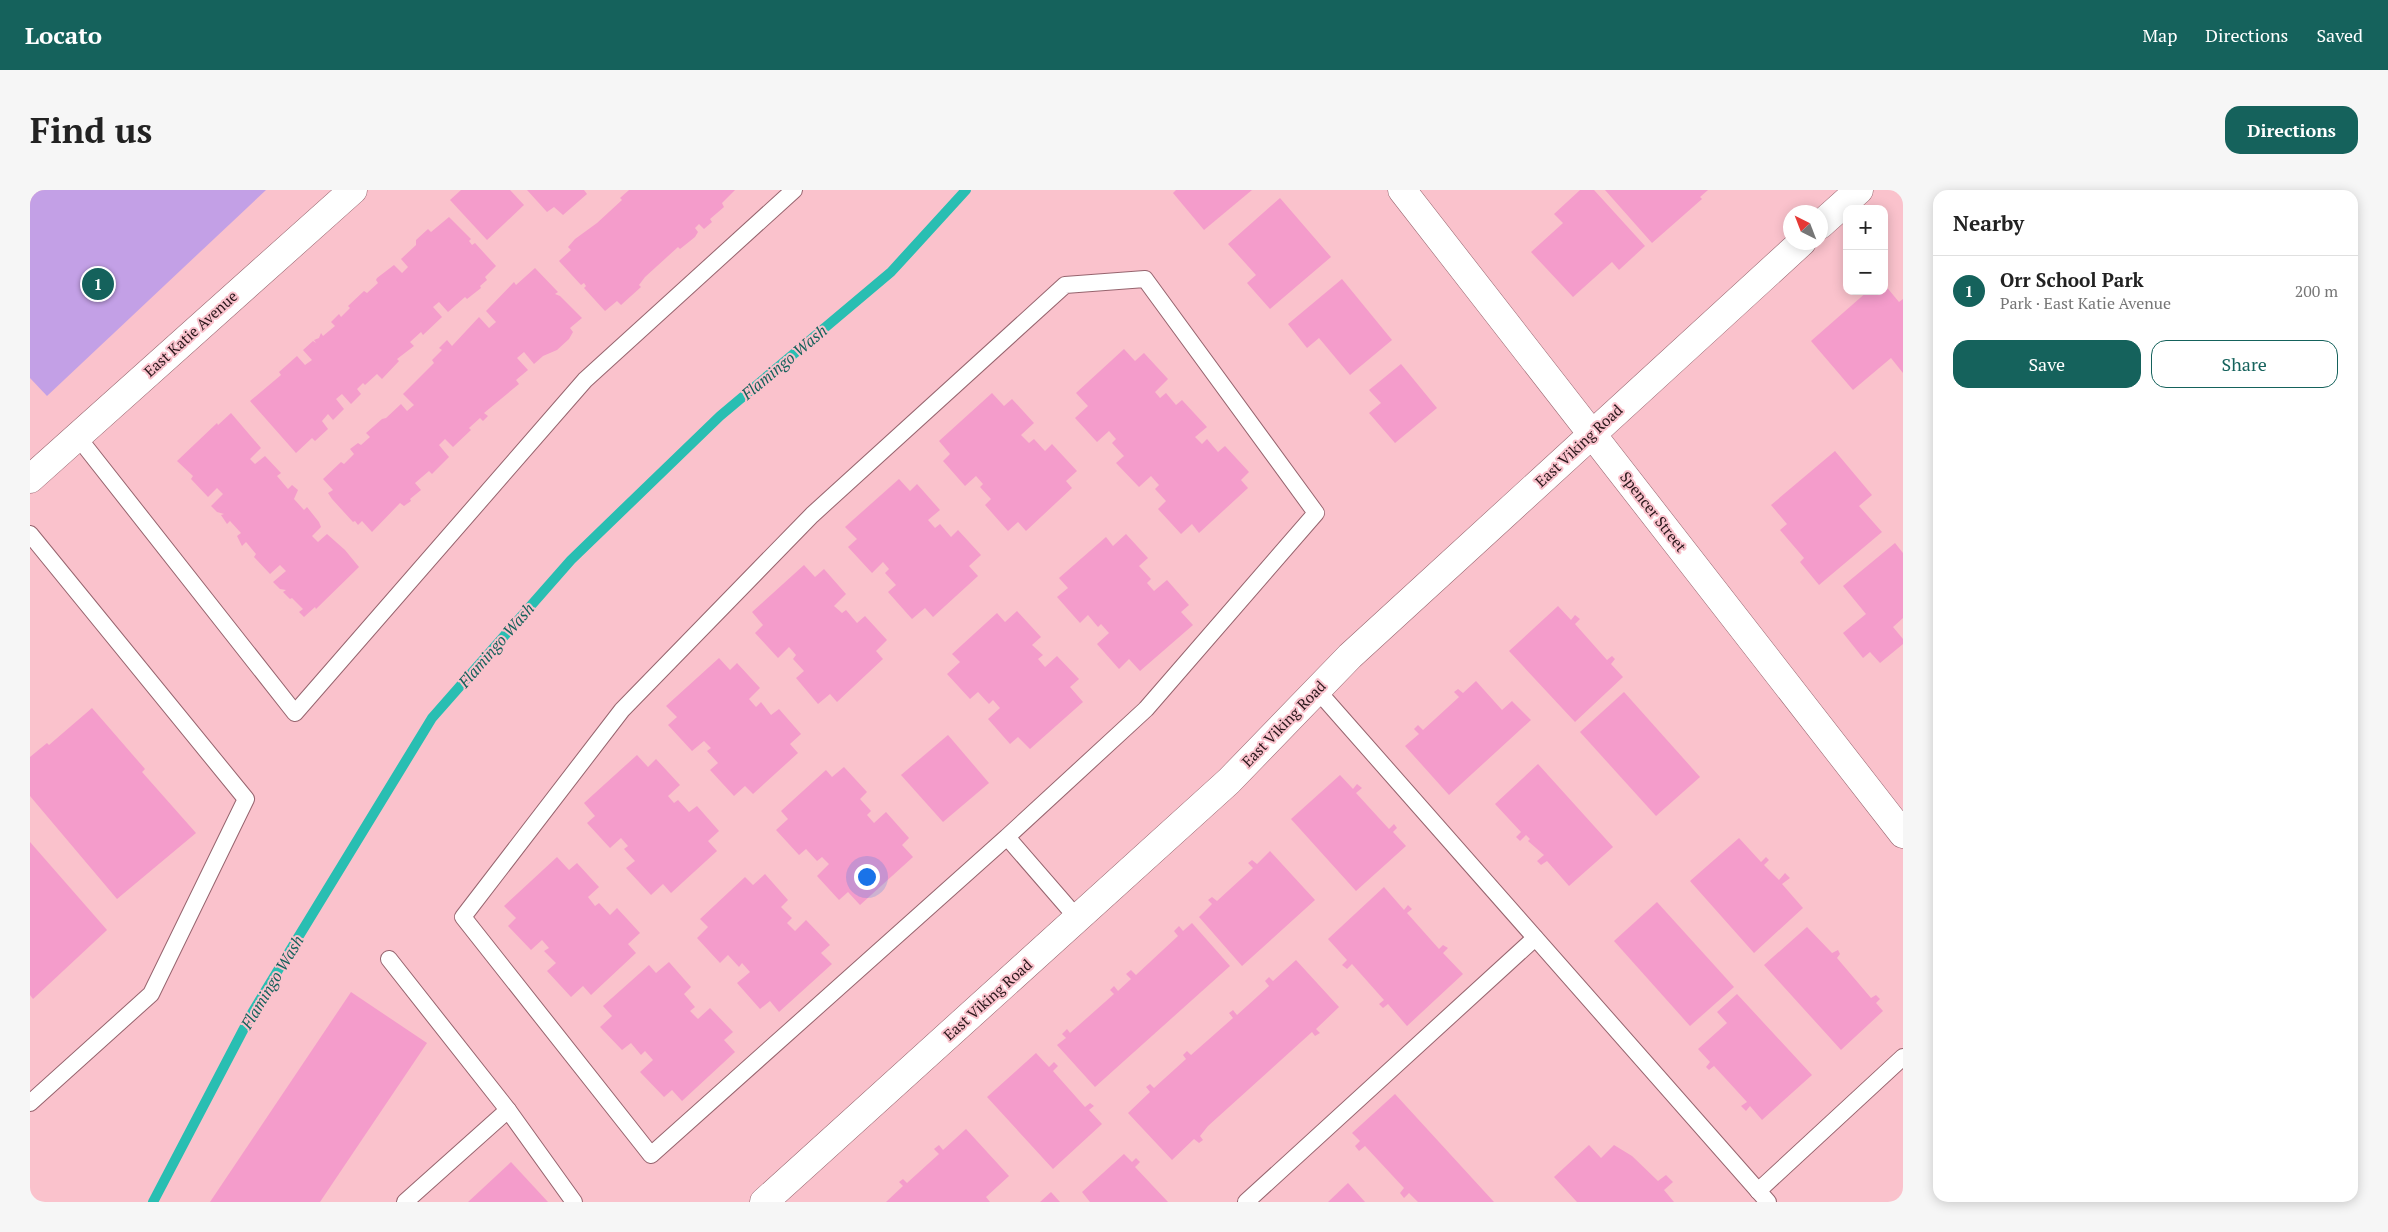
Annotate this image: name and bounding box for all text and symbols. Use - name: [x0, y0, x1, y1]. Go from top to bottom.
- text: Locato: [25, 19, 102, 51]
- text: Map: [2142, 23, 2177, 47]
- text: Directions: [2205, 23, 2288, 47]
- text: Saved: [2316, 23, 2363, 47]
- button: Directions: [2225, 106, 2358, 154]
- text: Find us: [30, 107, 152, 153]
- north arrow: [1783, 205, 1828, 250]
- map controls: [1843, 205, 1888, 295]
- button: +: [1843, 205, 1888, 250]
- text: Nearby: [1953, 209, 2024, 237]
- button: −: [1843, 250, 1888, 295]
- pin: 1: [82, 265, 114, 303]
- text: Orr School Park: [2000, 267, 2144, 292]
- text: 1: [1964, 280, 1974, 302]
- text: 200 m: [2295, 280, 2338, 302]
- street label: East Katie Avenue: [139, 286, 241, 381]
- text: Park · East Katie Avenue: [2000, 292, 2171, 314]
- water label: Flamingo Wash: [736, 320, 832, 405]
- button: Save: [1953, 340, 2141, 388]
- button: Share: [2151, 340, 2338, 388]
- street label: East Viking Road: [1530, 400, 1626, 491]
- street label: Spencer Street: [1616, 467, 1692, 556]
- water label: Flamingo Wash: [452, 598, 539, 693]
- street label: East Viking Road: [1237, 676, 1330, 771]
- your location: [854, 864, 880, 890]
- water label: Flamingo Wash: [235, 931, 309, 1034]
- street label: East Viking Road: [939, 954, 1036, 1044]

